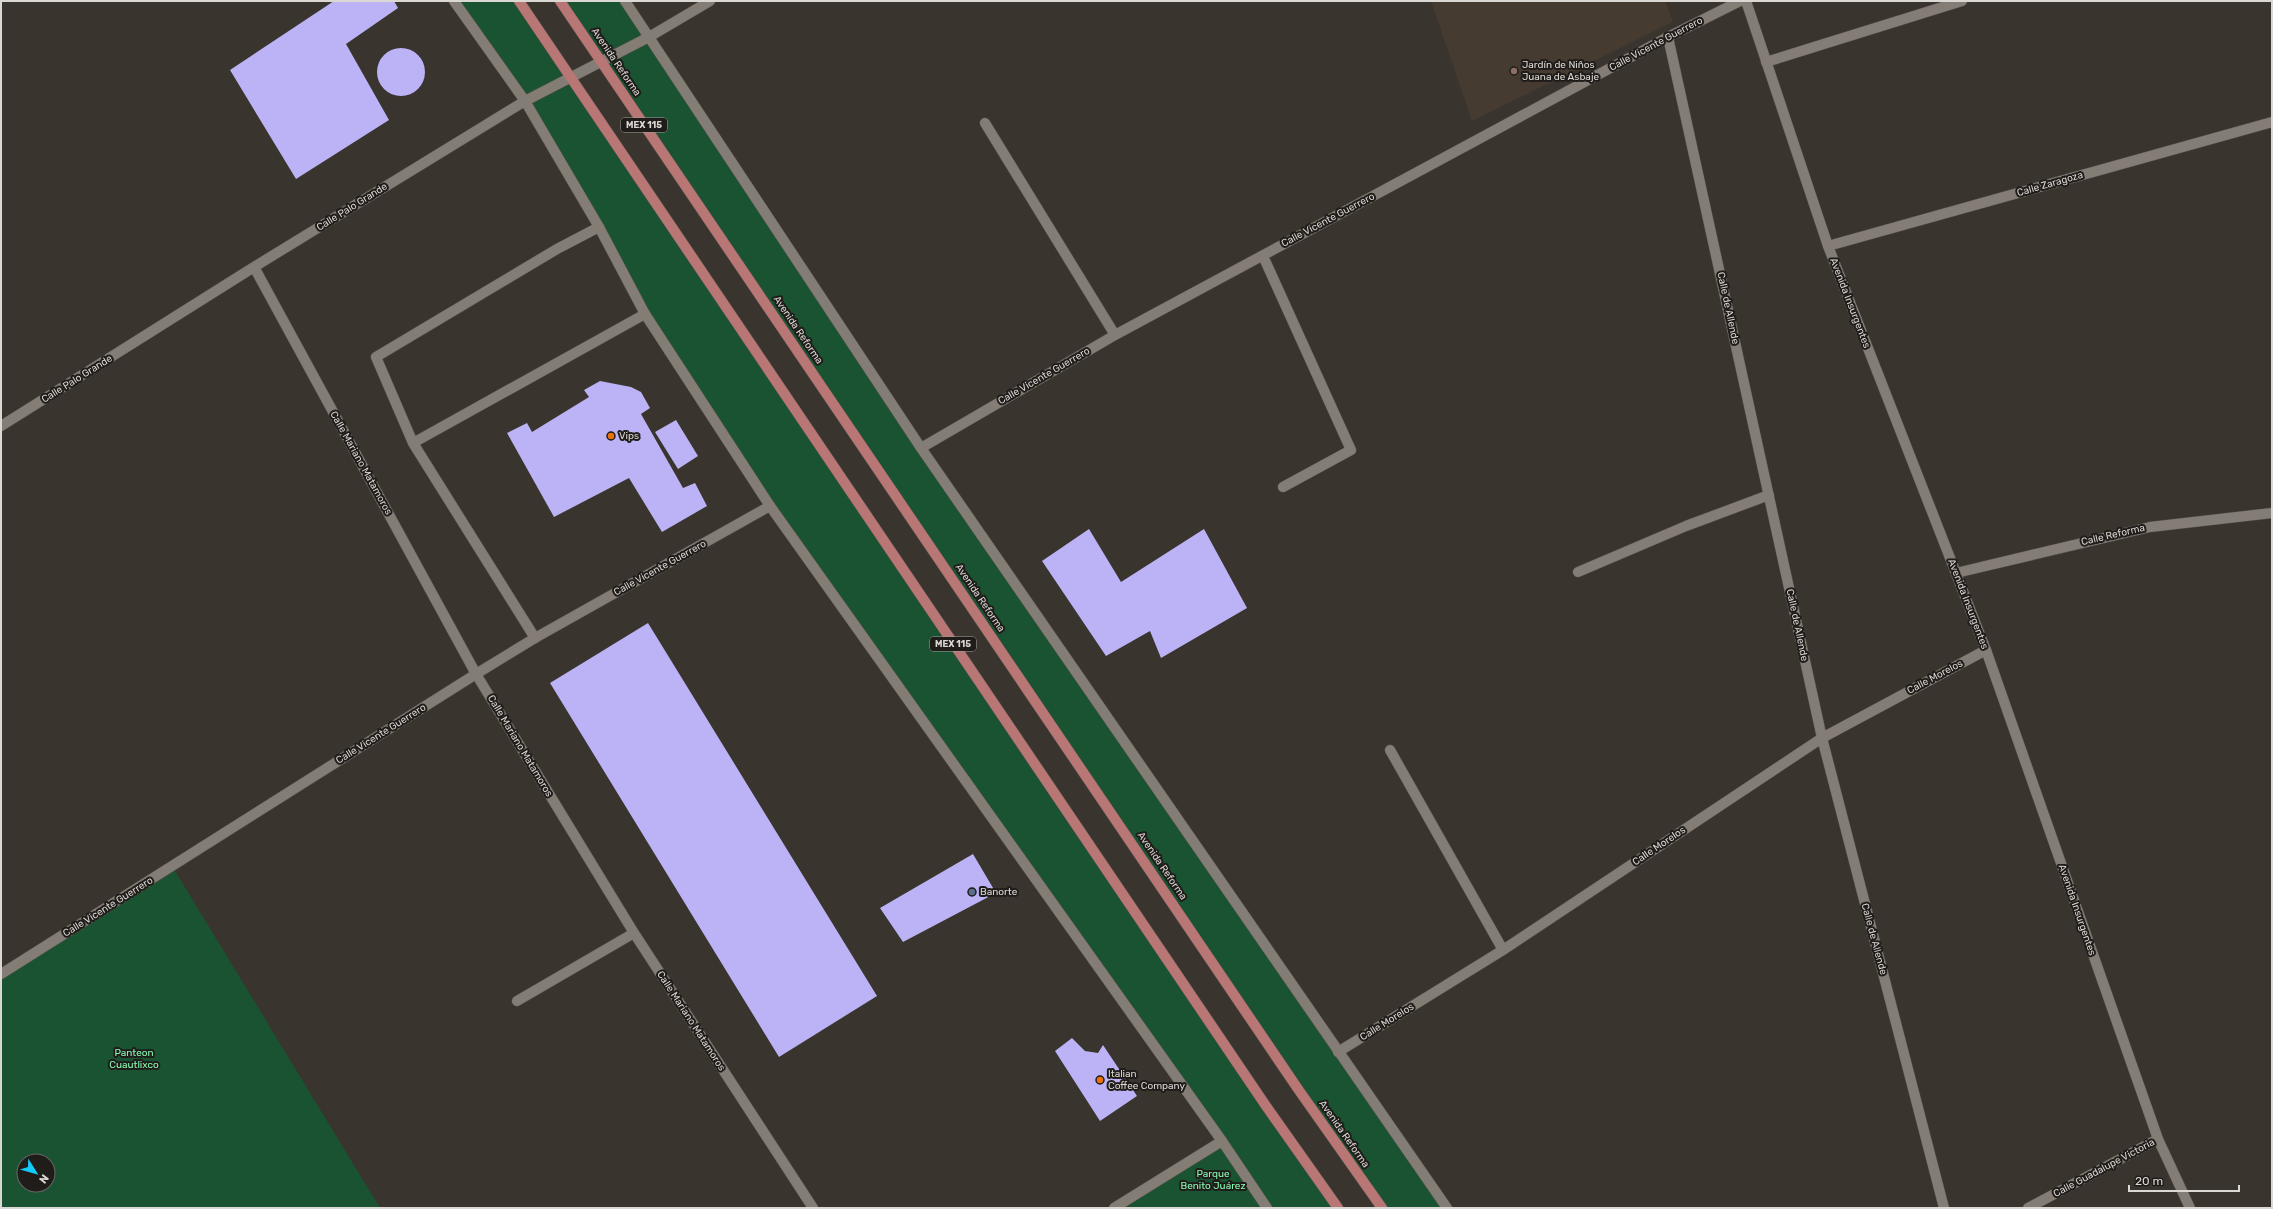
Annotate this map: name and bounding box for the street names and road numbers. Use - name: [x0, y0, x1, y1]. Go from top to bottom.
- street label: Calle Vicente Guerrero: [1607, 14, 1705, 74]
- street label: Avenida Reforma: [589, 26, 643, 98]
- road number: MEX 115: [621, 118, 667, 132]
- street label: Calle Zaragoza: [2016, 169, 2084, 199]
- street label: Calle Palo Grande: [314, 180, 390, 234]
- street label: Calle Vicente Guerrero: [1279, 190, 1377, 250]
- street label: Avenida Insurgentes: [1827, 256, 1873, 350]
- street label: Calle de Allende: [1714, 271, 1742, 346]
- street label: Avenida Reforma: [771, 294, 825, 366]
- street label: Calle Vicente Guerrero: [996, 345, 1092, 407]
- street label: Calle Palo Grande: [39, 352, 115, 406]
- street label: Calle Mariano Matamoros: [327, 409, 395, 517]
- street label: Calle Reforma: [2080, 522, 2146, 548]
- street label: Calle Vicente Guerrero: [612, 537, 709, 598]
- street label: Avenida Insurgentes: [1945, 557, 1991, 651]
- street label: Avenida Reforma: [953, 562, 1007, 634]
- street label: Calle de Allende: [1783, 588, 1811, 663]
- road number: MEX 115: [930, 637, 976, 651]
- street label: Calle Morelos: [1905, 657, 1965, 697]
- street label: Calle Mariano Matamoros: [485, 693, 555, 799]
- street label: Calle Vicente Guerrero: [334, 701, 428, 767]
- street label: Calle Morelos: [1630, 824, 1688, 868]
- street label: Avenida Reforma: [1135, 830, 1189, 902]
- street label: Avenida Insurgentes: [2056, 863, 2098, 957]
- street label: Calle Vicente Guerrero: [61, 874, 155, 940]
- street label: Calle de Allende: [1859, 902, 1889, 976]
- street label: Calle Mariano Matamoros: [654, 969, 728, 1073]
- street label: Calle Morelos: [1358, 1001, 1416, 1043]
- street label: Avenida Reforma: [1316, 1098, 1372, 1170]
- street label: Calle Guadalupe Victoria: [2051, 1136, 2157, 1200]

